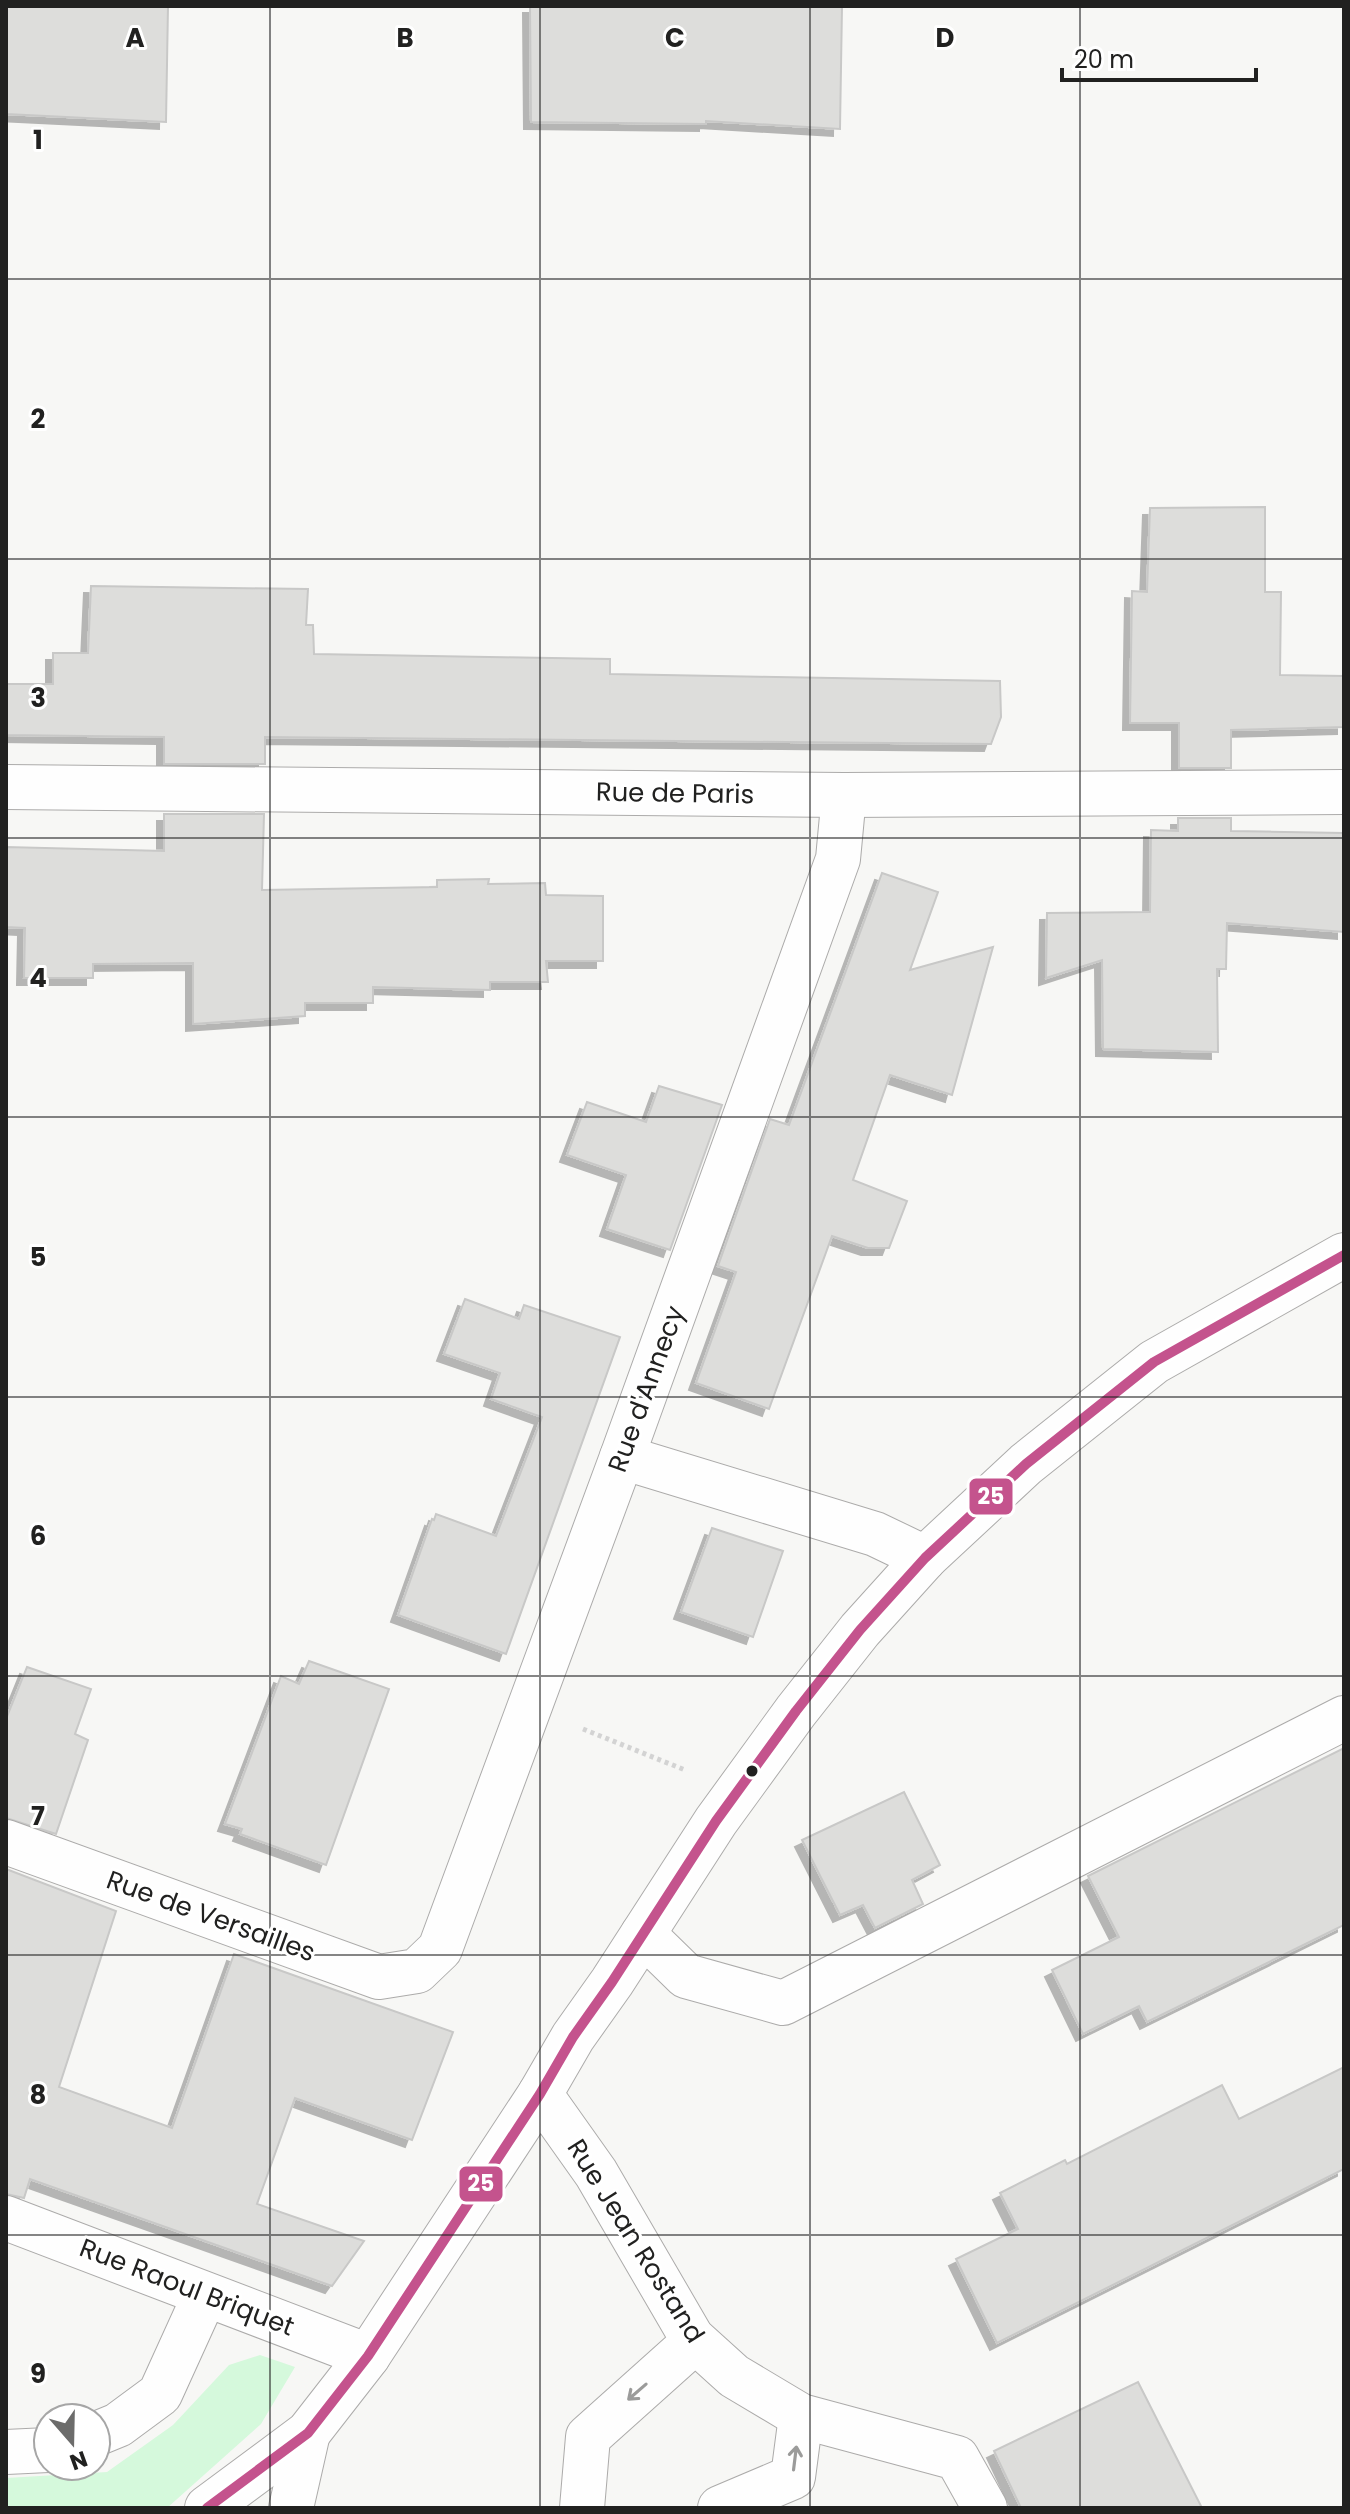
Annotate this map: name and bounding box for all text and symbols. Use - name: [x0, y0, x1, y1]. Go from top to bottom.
- text: A: [125, 20, 145, 56]
- text: B: [396, 20, 414, 56]
- text: C: [665, 20, 685, 56]
- text: D: [936, 20, 955, 56]
- scale bar: [1062, 32, 1256, 82]
- text: 20 m: [1074, 43, 1134, 76]
- text: 1: [33, 122, 43, 158]
- text: 2: [31, 401, 46, 437]
- text: 3: [30, 680, 46, 716]
- street label: Rue de Paris: [595, 774, 755, 812]
- text: 4: [29, 960, 47, 996]
- text: 5: [30, 1239, 46, 1275]
- street label: Rue d'Annecy: [599, 1300, 693, 1477]
- line badge: 25: [968, 1477, 1014, 1516]
- text: 25: [978, 1481, 1004, 1512]
- text: 6: [30, 1518, 46, 1554]
- unlabelled marker: [744, 1763, 760, 1779]
- text: 7: [31, 1798, 45, 1834]
- street label: Rue de Versailles: [102, 1862, 320, 1970]
- text: 8: [30, 2077, 46, 2113]
- street label: Rue Jean Rostand: [559, 2132, 713, 2350]
- line badge: 25: [458, 2165, 504, 2203]
- text: 25: [468, 2168, 494, 2199]
- street label: Rue Raoul Briquet: [74, 2229, 300, 2345]
- text: 9: [30, 2356, 46, 2392]
- one-way arrow: [627, 2383, 648, 2401]
- north arrow: [32, 2402, 112, 2482]
- text: N: [66, 2443, 92, 2478]
- one-way arrow: [788, 2445, 803, 2472]

